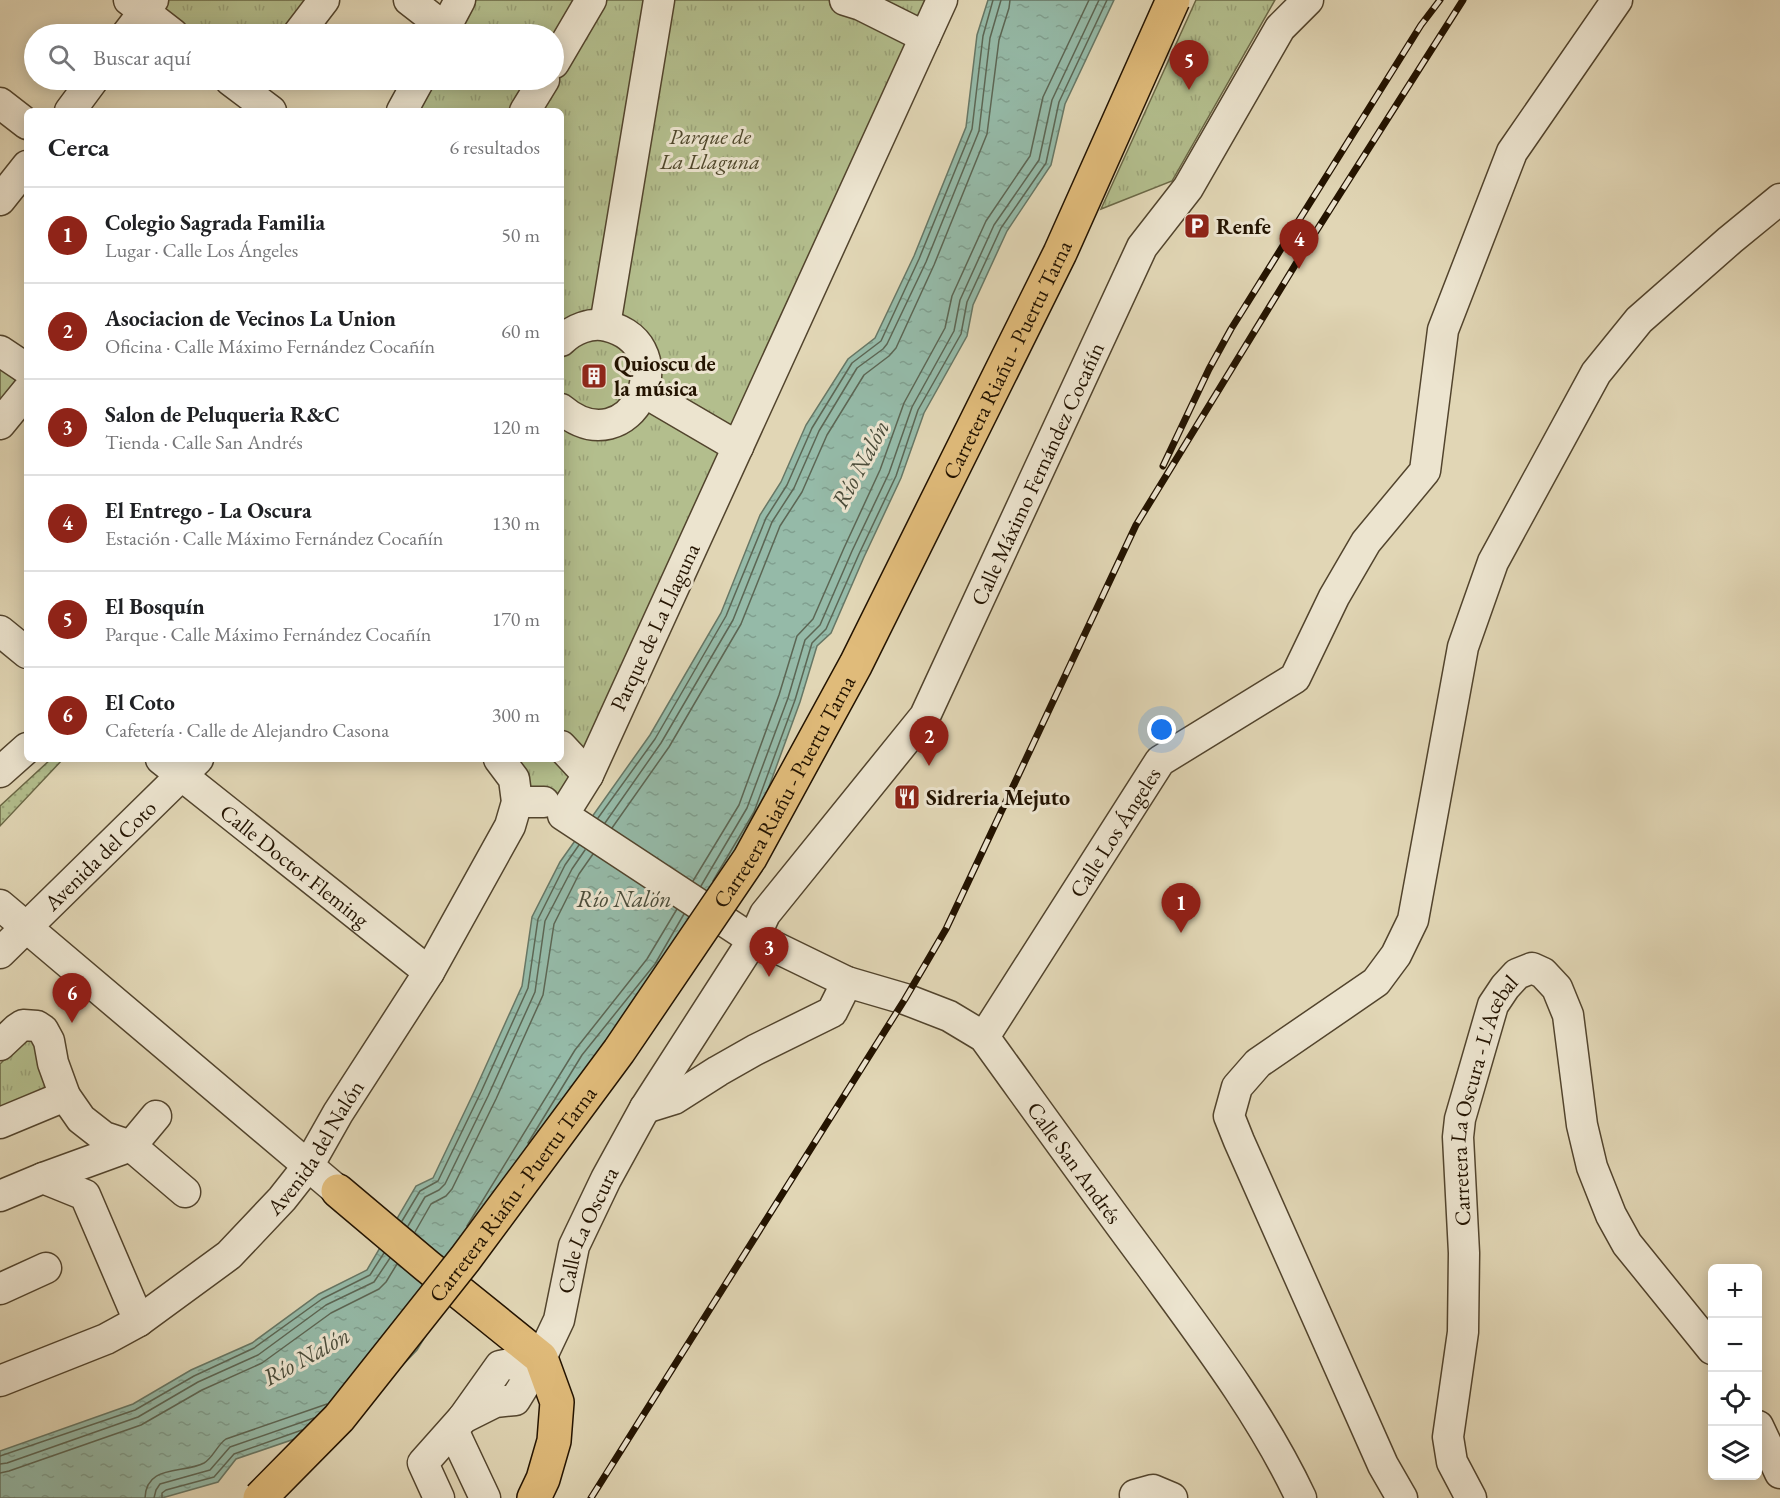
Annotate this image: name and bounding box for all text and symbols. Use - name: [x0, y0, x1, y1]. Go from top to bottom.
- search box: [24, 24, 564, 90]
- pin: 5: [1170, 40, 1208, 90]
- icon: search: [45, 41, 78, 74]
- text: Buscar aquí: [93, 43, 191, 72]
- park label: Parque de La Llaguna: [659, 122, 760, 176]
- text: Cerca: [48, 130, 109, 164]
- text: 6 resultados: [449, 134, 540, 160]
- text: Colegio Sagrada Familia: [105, 208, 325, 237]
- parking icon: Renfe: [1182, 211, 1212, 241]
- place label: Renfe: [1216, 212, 1271, 241]
- pin: 4: [1280, 220, 1318, 269]
- text: 1: [62, 222, 73, 248]
- text: 50 m: [501, 222, 540, 248]
- street label: Carretera Riañu - Puertu Tarna: [935, 236, 1078, 484]
- text: Lugar · Calle Los Ángeles: [105, 237, 298, 263]
- text: Asociacion de Vecinos La Union: [105, 304, 396, 333]
- text: 2: [62, 318, 73, 344]
- text: 60 m: [501, 318, 540, 344]
- text: Oficina · Calle Máximo Fernández Cocañín: [105, 333, 435, 359]
- street label: Calle Máximo Fernández Cocañín: [964, 337, 1111, 610]
- place label: Quioscu de la música: [614, 349, 716, 403]
- building icon: Quioscu de la música: [579, 361, 609, 391]
- text: Salon de Peluqueria R&C: [105, 400, 340, 429]
- text: 3: [62, 414, 73, 440]
- text: 120 m: [492, 414, 540, 440]
- water label: Río Nalón: [824, 415, 896, 513]
- text: Tienda · Calle San Andrés: [105, 429, 303, 455]
- text: El Entrego - La Oscura: [105, 496, 312, 525]
- text: 4: [62, 510, 73, 536]
- text: 130 m: [492, 510, 540, 536]
- text: Estación · Calle Máximo Fernández Cocañín: [105, 525, 443, 551]
- street label: Parque de La Llaguna: [603, 538, 707, 716]
- text: El Bosquín: [105, 592, 205, 621]
- text: 5: [62, 606, 73, 632]
- text: 170 m: [492, 606, 540, 632]
- text: Parque · Calle Máximo Fernández Cocañín: [105, 621, 431, 647]
- street label: Carretera Riañu - Puertu Tarna: [706, 670, 862, 913]
- text: El Coto: [105, 688, 175, 717]
- text: 6: [62, 702, 73, 728]
- text: 300 m: [492, 702, 540, 728]
- your location: [1147, 715, 1176, 744]
- pin: 2: [910, 716, 948, 766]
- text: Cafetería · Calle de Alejandro Casona: [105, 717, 389, 743]
- street label: Calle Los Ángeles: [1062, 761, 1167, 903]
- restaurant icon: Sidreria Mejuto: [892, 782, 922, 812]
- place label: Sidreria Mejuto: [926, 783, 1070, 812]
- street label: Avenida del Coto: [37, 793, 163, 917]
- street label: Calle Doctor Fleming: [214, 797, 376, 934]
- water label: Río Nalón: [576, 883, 672, 914]
- pin: 1: [1162, 884, 1200, 933]
- pin: 3: [750, 928, 788, 977]
- street label: Carretera La Oscura - L'Acebal: [1443, 968, 1524, 1227]
- pin: 6: [52, 974, 92, 1023]
- street label: Avenida del Nalón: [260, 1074, 370, 1222]
- street label: Carretera Riañu - Puertu Tarna: [422, 1080, 603, 1308]
- street label: Calle San Andrés: [1021, 1096, 1129, 1229]
- street label: Calle La Oscura: [550, 1161, 625, 1296]
- map controls: [1708, 1264, 1762, 1480]
- button: +: [1708, 1264, 1762, 1318]
- button: −: [1708, 1318, 1762, 1372]
- water label: Río Nalón: [257, 1319, 355, 1393]
- button: locate: [1708, 1372, 1762, 1426]
- button: layers: [1708, 1426, 1762, 1480]

